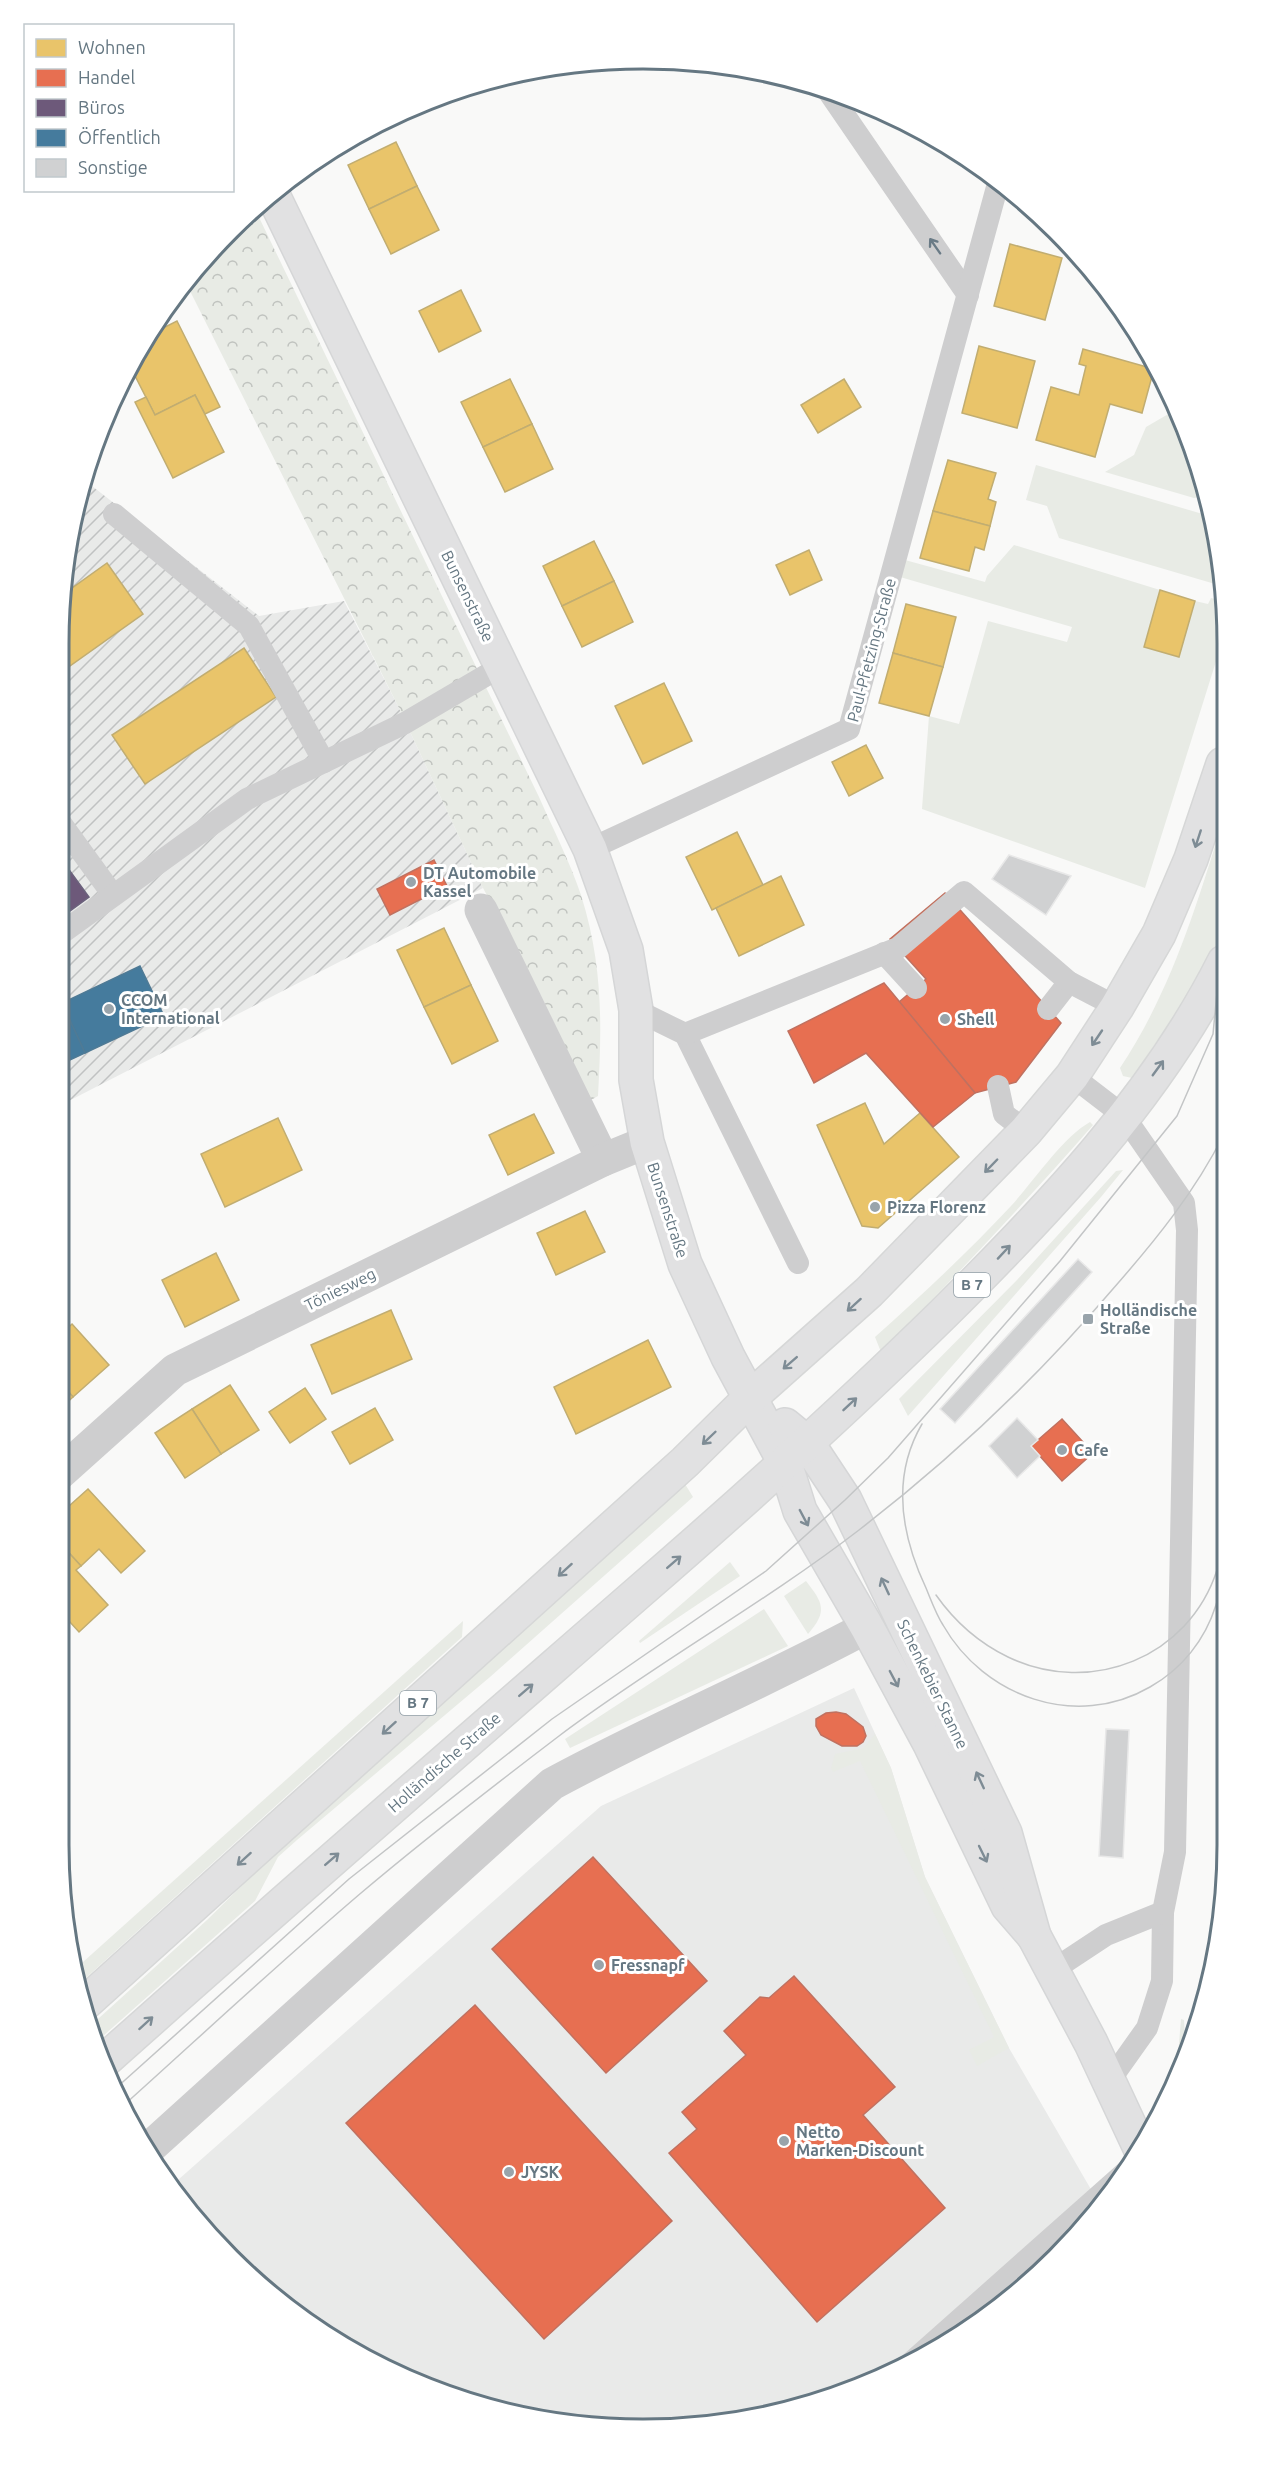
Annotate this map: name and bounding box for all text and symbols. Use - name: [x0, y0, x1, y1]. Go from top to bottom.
- legend: [24, 24, 234, 192]
- text: Wohnen: [78, 37, 146, 57]
- text: Handel: [78, 67, 136, 87]
- text: Büros: [78, 97, 125, 117]
- text: Öffentlich: [78, 127, 161, 147]
- text: Sonstige: [78, 157, 148, 177]
- one-way arrow: [929, 239, 941, 255]
- street label: Bunsenstraße: [438, 547, 498, 645]
- street label: Paul-Pfetzing-Straße: [843, 576, 899, 724]
- one-way arrow: [1192, 829, 1203, 848]
- place label: DT Automobile Kassel: [423, 864, 536, 900]
- marker: DT Automobile Kassel: [404, 875, 418, 889]
- place label: CCOM International: [121, 991, 220, 1027]
- marker: CCOM International: [102, 1002, 116, 1016]
- place label: Shell: [957, 1010, 995, 1028]
- marker: Shell: [938, 1012, 952, 1026]
- one-way arrow: [1091, 1030, 1103, 1046]
- one-way arrow: [1152, 1061, 1164, 1077]
- one-way arrow: [984, 1159, 999, 1174]
- street label: Bunsenstraße: [644, 1160, 692, 1260]
- place label: Pizza Florenz: [887, 1198, 986, 1216]
- marker: Pizza Florenz: [868, 1200, 882, 1214]
- one-way arrow: [997, 1244, 1011, 1259]
- street label: Töniesweg: [302, 1264, 378, 1314]
- road number: B 7: [954, 1273, 990, 1297]
- one-way arrow: [847, 1298, 862, 1312]
- place label: Holländische Straße: [1100, 1301, 1197, 1337]
- marker: Holländische Straße: [1081, 1312, 1095, 1326]
- one-way arrow: [783, 1356, 798, 1370]
- one-way arrow: [843, 1396, 858, 1411]
- one-way arrow: [701, 1431, 716, 1445]
- place label: Cafe: [1074, 1441, 1109, 1459]
- marker: Cafe: [1055, 1443, 1069, 1457]
- one-way arrow: [799, 1509, 810, 1527]
- one-way arrow: [666, 1556, 682, 1569]
- one-way arrow: [558, 1563, 573, 1577]
- one-way arrow: [878, 1578, 890, 1596]
- street label: Schenkebier Stanne: [894, 1617, 972, 1751]
- one-way arrow: [889, 1669, 901, 1687]
- one-way arrow: [519, 1683, 534, 1697]
- road number: B 7: [400, 1691, 436, 1715]
- street label: Holländische Straße: [384, 1708, 504, 1816]
- one-way arrow: [382, 1721, 397, 1735]
- one-way arrow: [973, 1772, 985, 1790]
- one-way arrow: [977, 1844, 989, 1862]
- one-way arrow: [237, 1852, 252, 1866]
- one-way arrow: [324, 1853, 340, 1866]
- place label: Fressnapf: [611, 1956, 685, 1974]
- marker: Fressnapf: [592, 1958, 606, 1972]
- one-way arrow: [139, 2016, 154, 2030]
- place label: Netto Marken-Discount: [796, 2123, 924, 2159]
- marker: Netto Marken-Discount: [777, 2134, 791, 2148]
- place label: JYSK: [521, 2163, 560, 2181]
- marker: JYSK: [502, 2165, 516, 2179]

